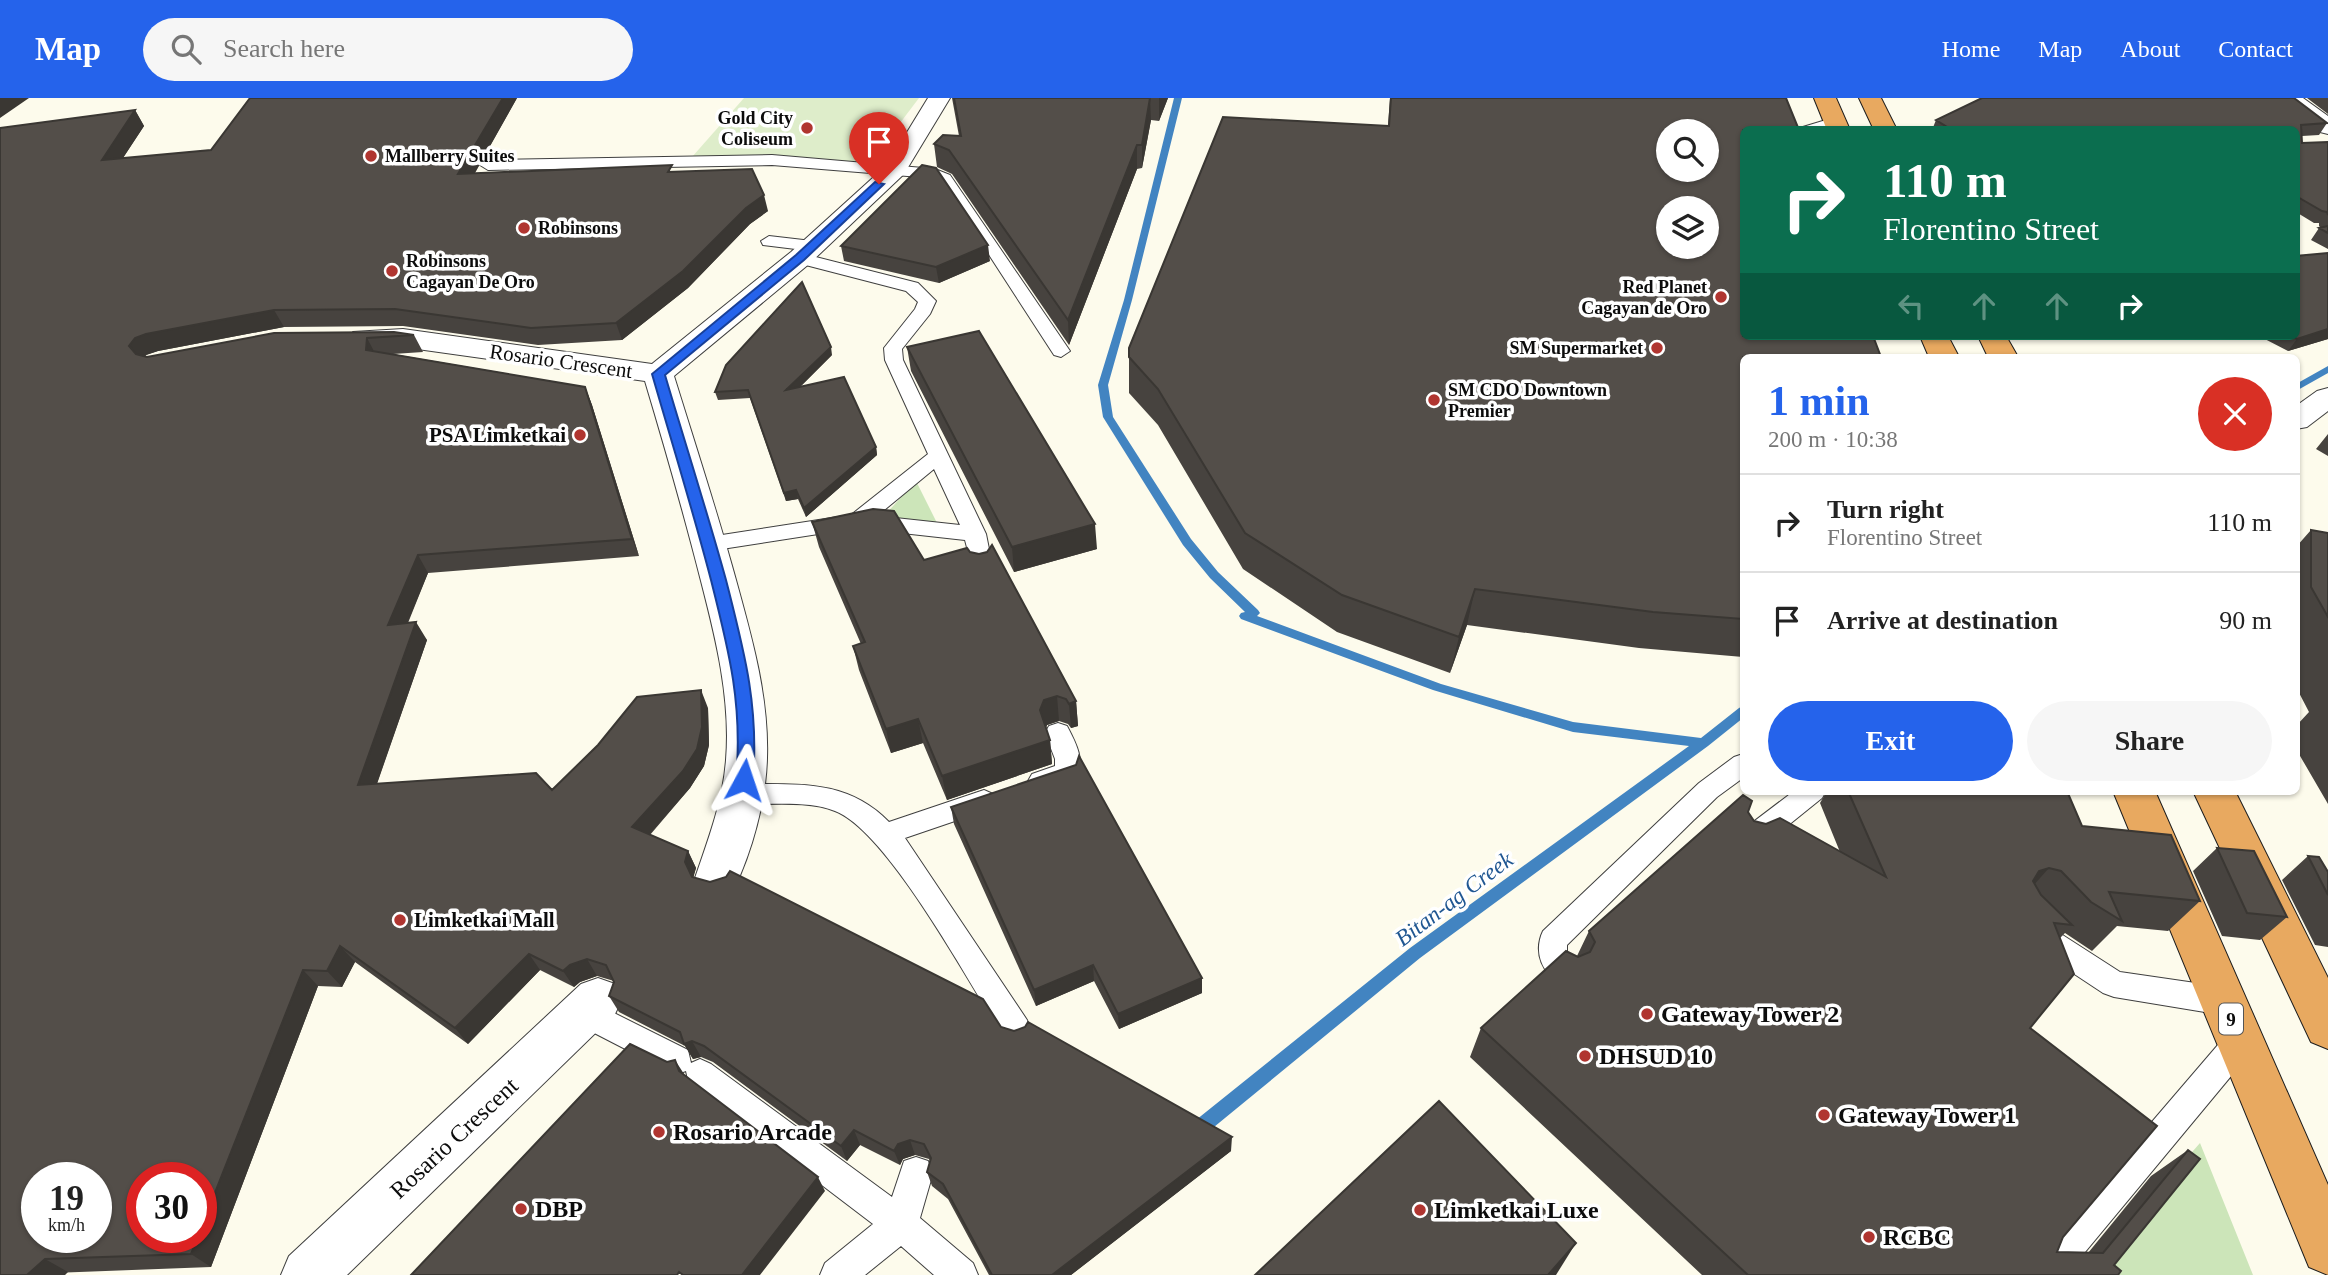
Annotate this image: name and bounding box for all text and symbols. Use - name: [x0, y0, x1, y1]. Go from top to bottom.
- search box: [143, 18, 633, 81]
- icon: search: [167, 30, 205, 68]
- text: Map: [35, 31, 101, 67]
- text: Search here: [223, 34, 345, 63]
- text: Home: [1942, 36, 2000, 62]
- text: Map: [2038, 36, 2082, 62]
- text: About: [2120, 36, 2180, 62]
- text: Contact: [2218, 36, 2293, 62]
- place label: Gold City Coliseum: [717, 108, 793, 149]
- pin: [849, 112, 909, 184]
- map controls: [1656, 119, 1719, 259]
- button: search: [1656, 119, 1719, 182]
- marker: Gold City Coliseum: [799, 120, 815, 136]
- icon: arrive: [860, 123, 898, 161]
- place label: Mallberry Suites: [385, 146, 514, 166]
- marker: Mallberry Suites: [363, 148, 379, 164]
- text: 110 m: [1883, 153, 2007, 208]
- icon: right: [1768, 154, 1859, 245]
- button: layers: [1656, 196, 1719, 259]
- text: Florentino Street: [1883, 211, 2099, 247]
- place label: Robinsons: [538, 218, 618, 238]
- marker: Robinsons: [516, 220, 532, 236]
- place label: Robinsons Cagayan De Oro: [406, 251, 535, 292]
- marker: Robinsons Cagayan De Oro: [384, 263, 400, 279]
- place label: Red Planet Cagayan de Oro: [1581, 277, 1707, 318]
- icon: left: [1892, 287, 1930, 325]
- icon: ahead: [1965, 287, 2003, 325]
- icon: ahead: [2038, 287, 2076, 325]
- icon: right: [2111, 287, 2149, 325]
- marker: Red Planet Cagayan de Oro: [1713, 289, 1729, 305]
- place label: SM Supermarket: [1510, 338, 1643, 358]
- street label: Rosario Crescent: [488, 339, 634, 383]
- marker: SM Supermarket: [1649, 340, 1665, 356]
- button: close: [2198, 377, 2272, 451]
- text: 1 min: [1768, 378, 1870, 424]
- place label: SM CDO Downtown Premier: [1448, 380, 1607, 421]
- marker: SM CDO Downtown Premier: [1426, 392, 1442, 408]
- place label: PSA Limketkai: [429, 423, 566, 447]
- marker: PSA Limketkai: [572, 427, 588, 443]
- text: 200 m · 10:38: [1768, 427, 1898, 452]
- text: Turn right: [1827, 495, 1944, 524]
- icon: right: [1768, 504, 1806, 542]
- text: 110 m: [2207, 508, 2272, 537]
- text: Florentino Street: [1827, 525, 1982, 550]
- icon: arrive: [1768, 602, 1806, 640]
- text: Arrive at destination: [1827, 606, 2058, 635]
- text: 90 m: [2219, 606, 2272, 635]
- button: Exit: [1768, 701, 2013, 781]
- button: Share: [2027, 701, 2272, 781]
- position arrow: [707, 743, 781, 817]
- water label: Bitan-ag Creek: [1390, 846, 1518, 951]
- place label: Limketkai Mall: [414, 908, 555, 932]
- marker: Limketkai Mall: [392, 912, 408, 928]
- place label: Gateway Tower 2: [1661, 1001, 1839, 1027]
- road number: 9: [2219, 1004, 2243, 1035]
- marker: Gateway Tower 2: [1639, 1006, 1655, 1022]
- place label: DHSUD 10: [1599, 1043, 1713, 1069]
- marker: DHSUD 10: [1577, 1048, 1593, 1064]
- street label: Rosario Crescent: [385, 1072, 523, 1204]
- place label: Gateway Tower 1: [1838, 1102, 2016, 1128]
- marker: Gateway Tower 1: [1816, 1107, 1832, 1123]
- place label: Rosario Arcade: [673, 1119, 832, 1145]
- marker: Rosario Arcade: [651, 1124, 667, 1140]
- speed limit sign: 30: [126, 1162, 217, 1253]
- text: 19: [49, 1179, 84, 1218]
- place label: DBP: [535, 1196, 583, 1222]
- place label: Limketkai Luxe: [1434, 1197, 1599, 1223]
- marker: DBP: [513, 1201, 529, 1217]
- marker: Limketkai Luxe: [1412, 1202, 1428, 1218]
- text: km/h: [48, 1215, 85, 1235]
- place label: RCBC: [1883, 1224, 1951, 1250]
- marker: RCBC: [1861, 1229, 1877, 1245]

